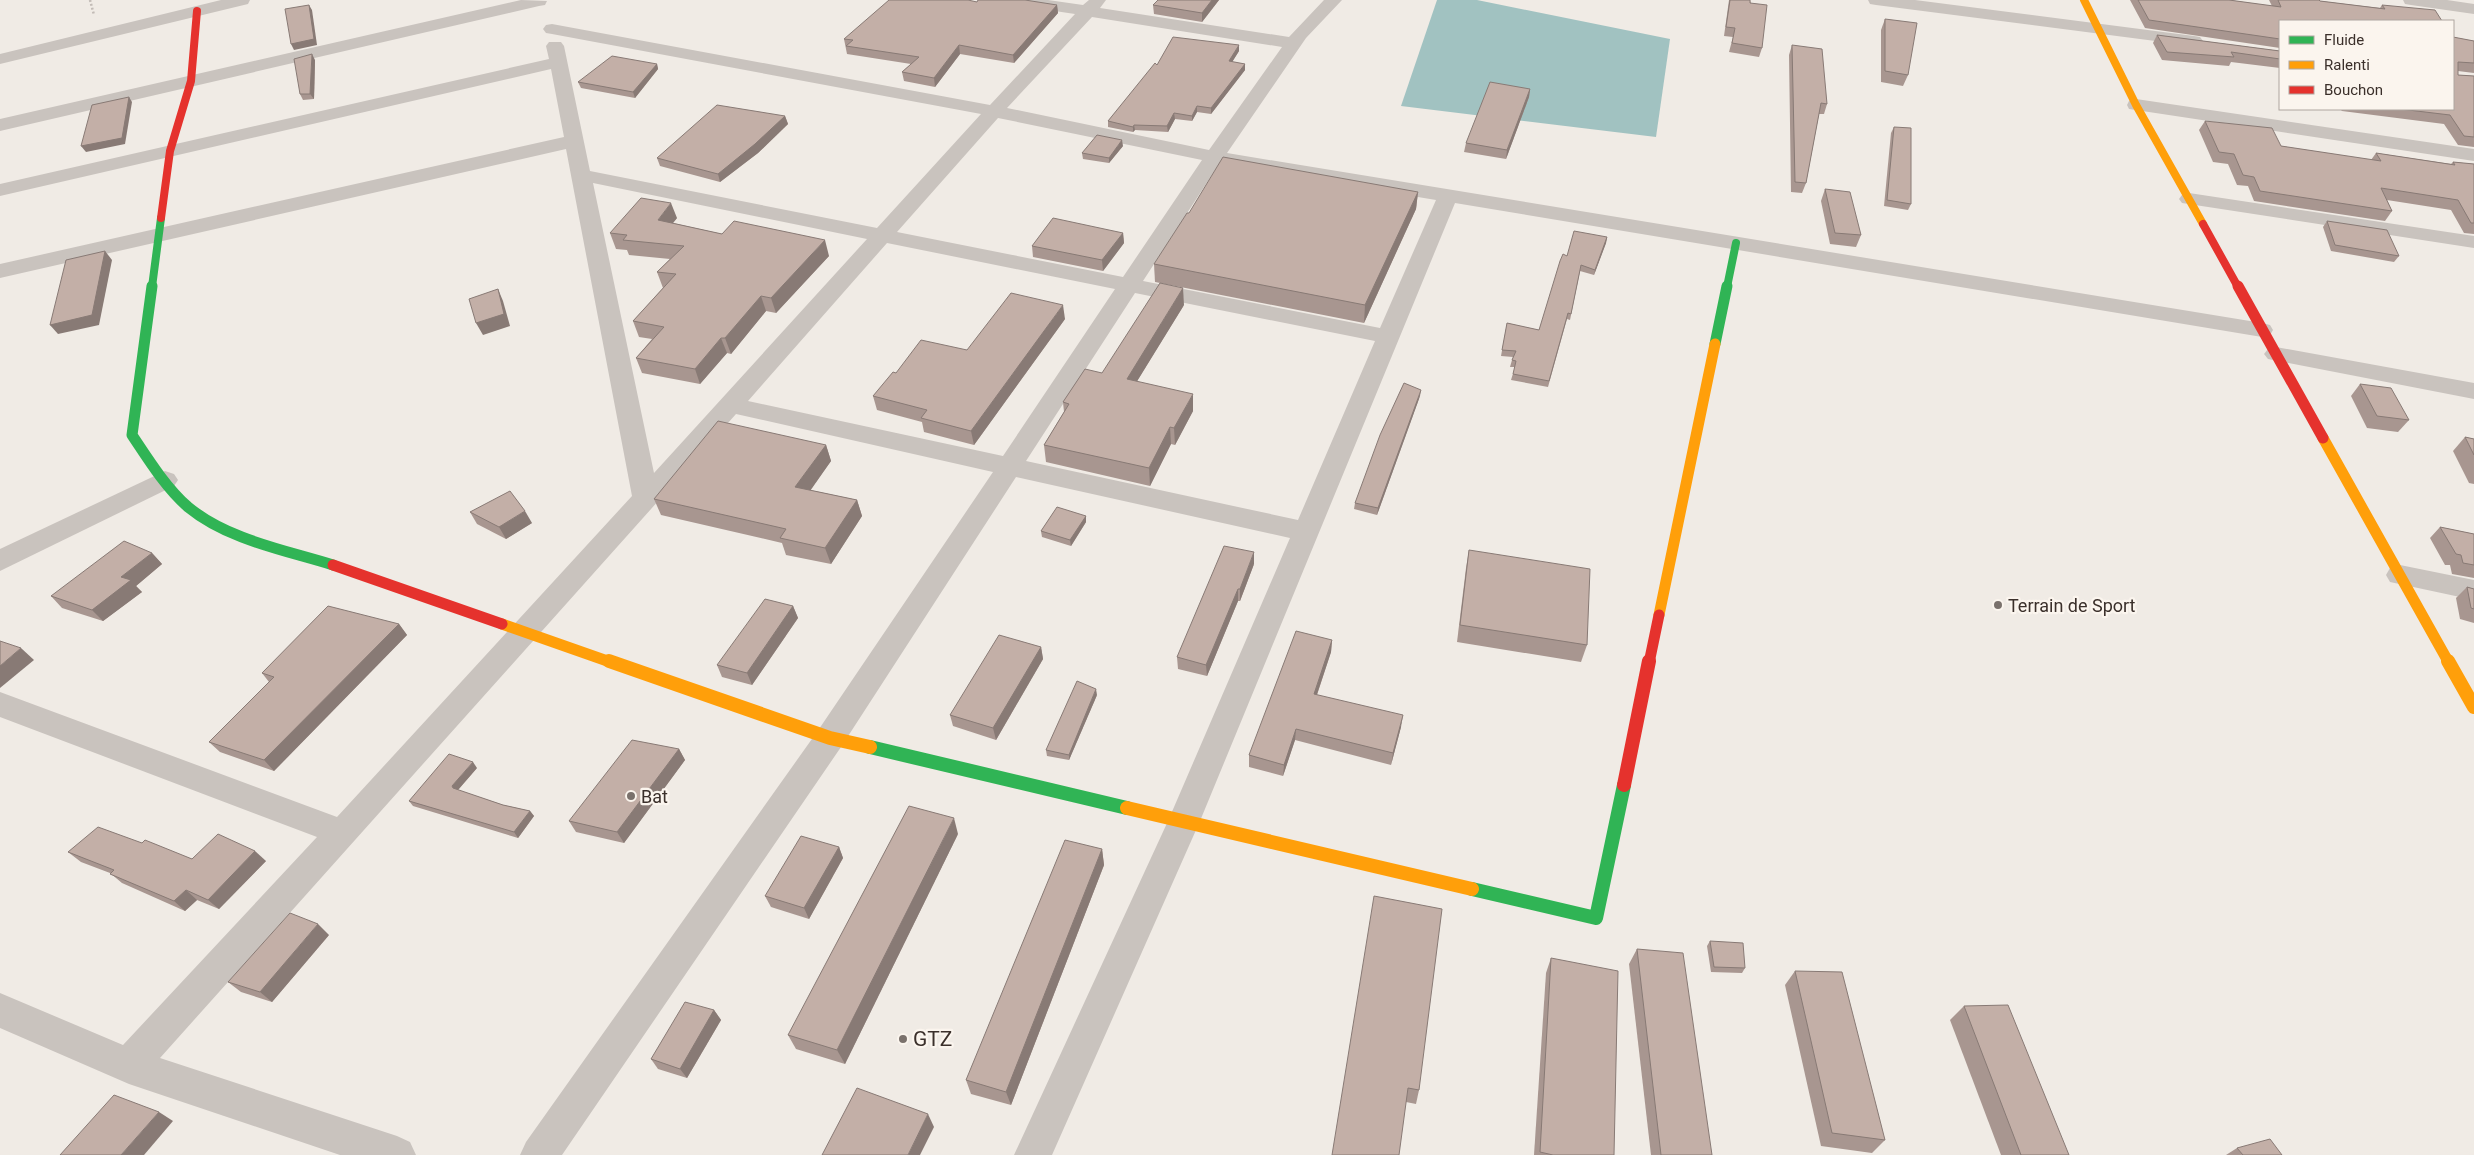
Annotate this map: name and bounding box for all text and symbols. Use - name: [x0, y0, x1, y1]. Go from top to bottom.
- legend: [2279, 20, 2454, 110]
- text: Fluide: [2324, 31, 2364, 49]
- text: Ralenti: [2324, 56, 2370, 74]
- text: Bouchon: [2324, 81, 2383, 99]
- place label: Terrain de Sport: [2008, 595, 2136, 616]
- marker: Terrain de Sport: [1992, 599, 2004, 611]
- place label: Bat: [641, 786, 668, 807]
- marker: Bat: [625, 790, 637, 802]
- place label: GTZ: [913, 1027, 952, 1051]
- marker: GTZ: [897, 1033, 909, 1045]

